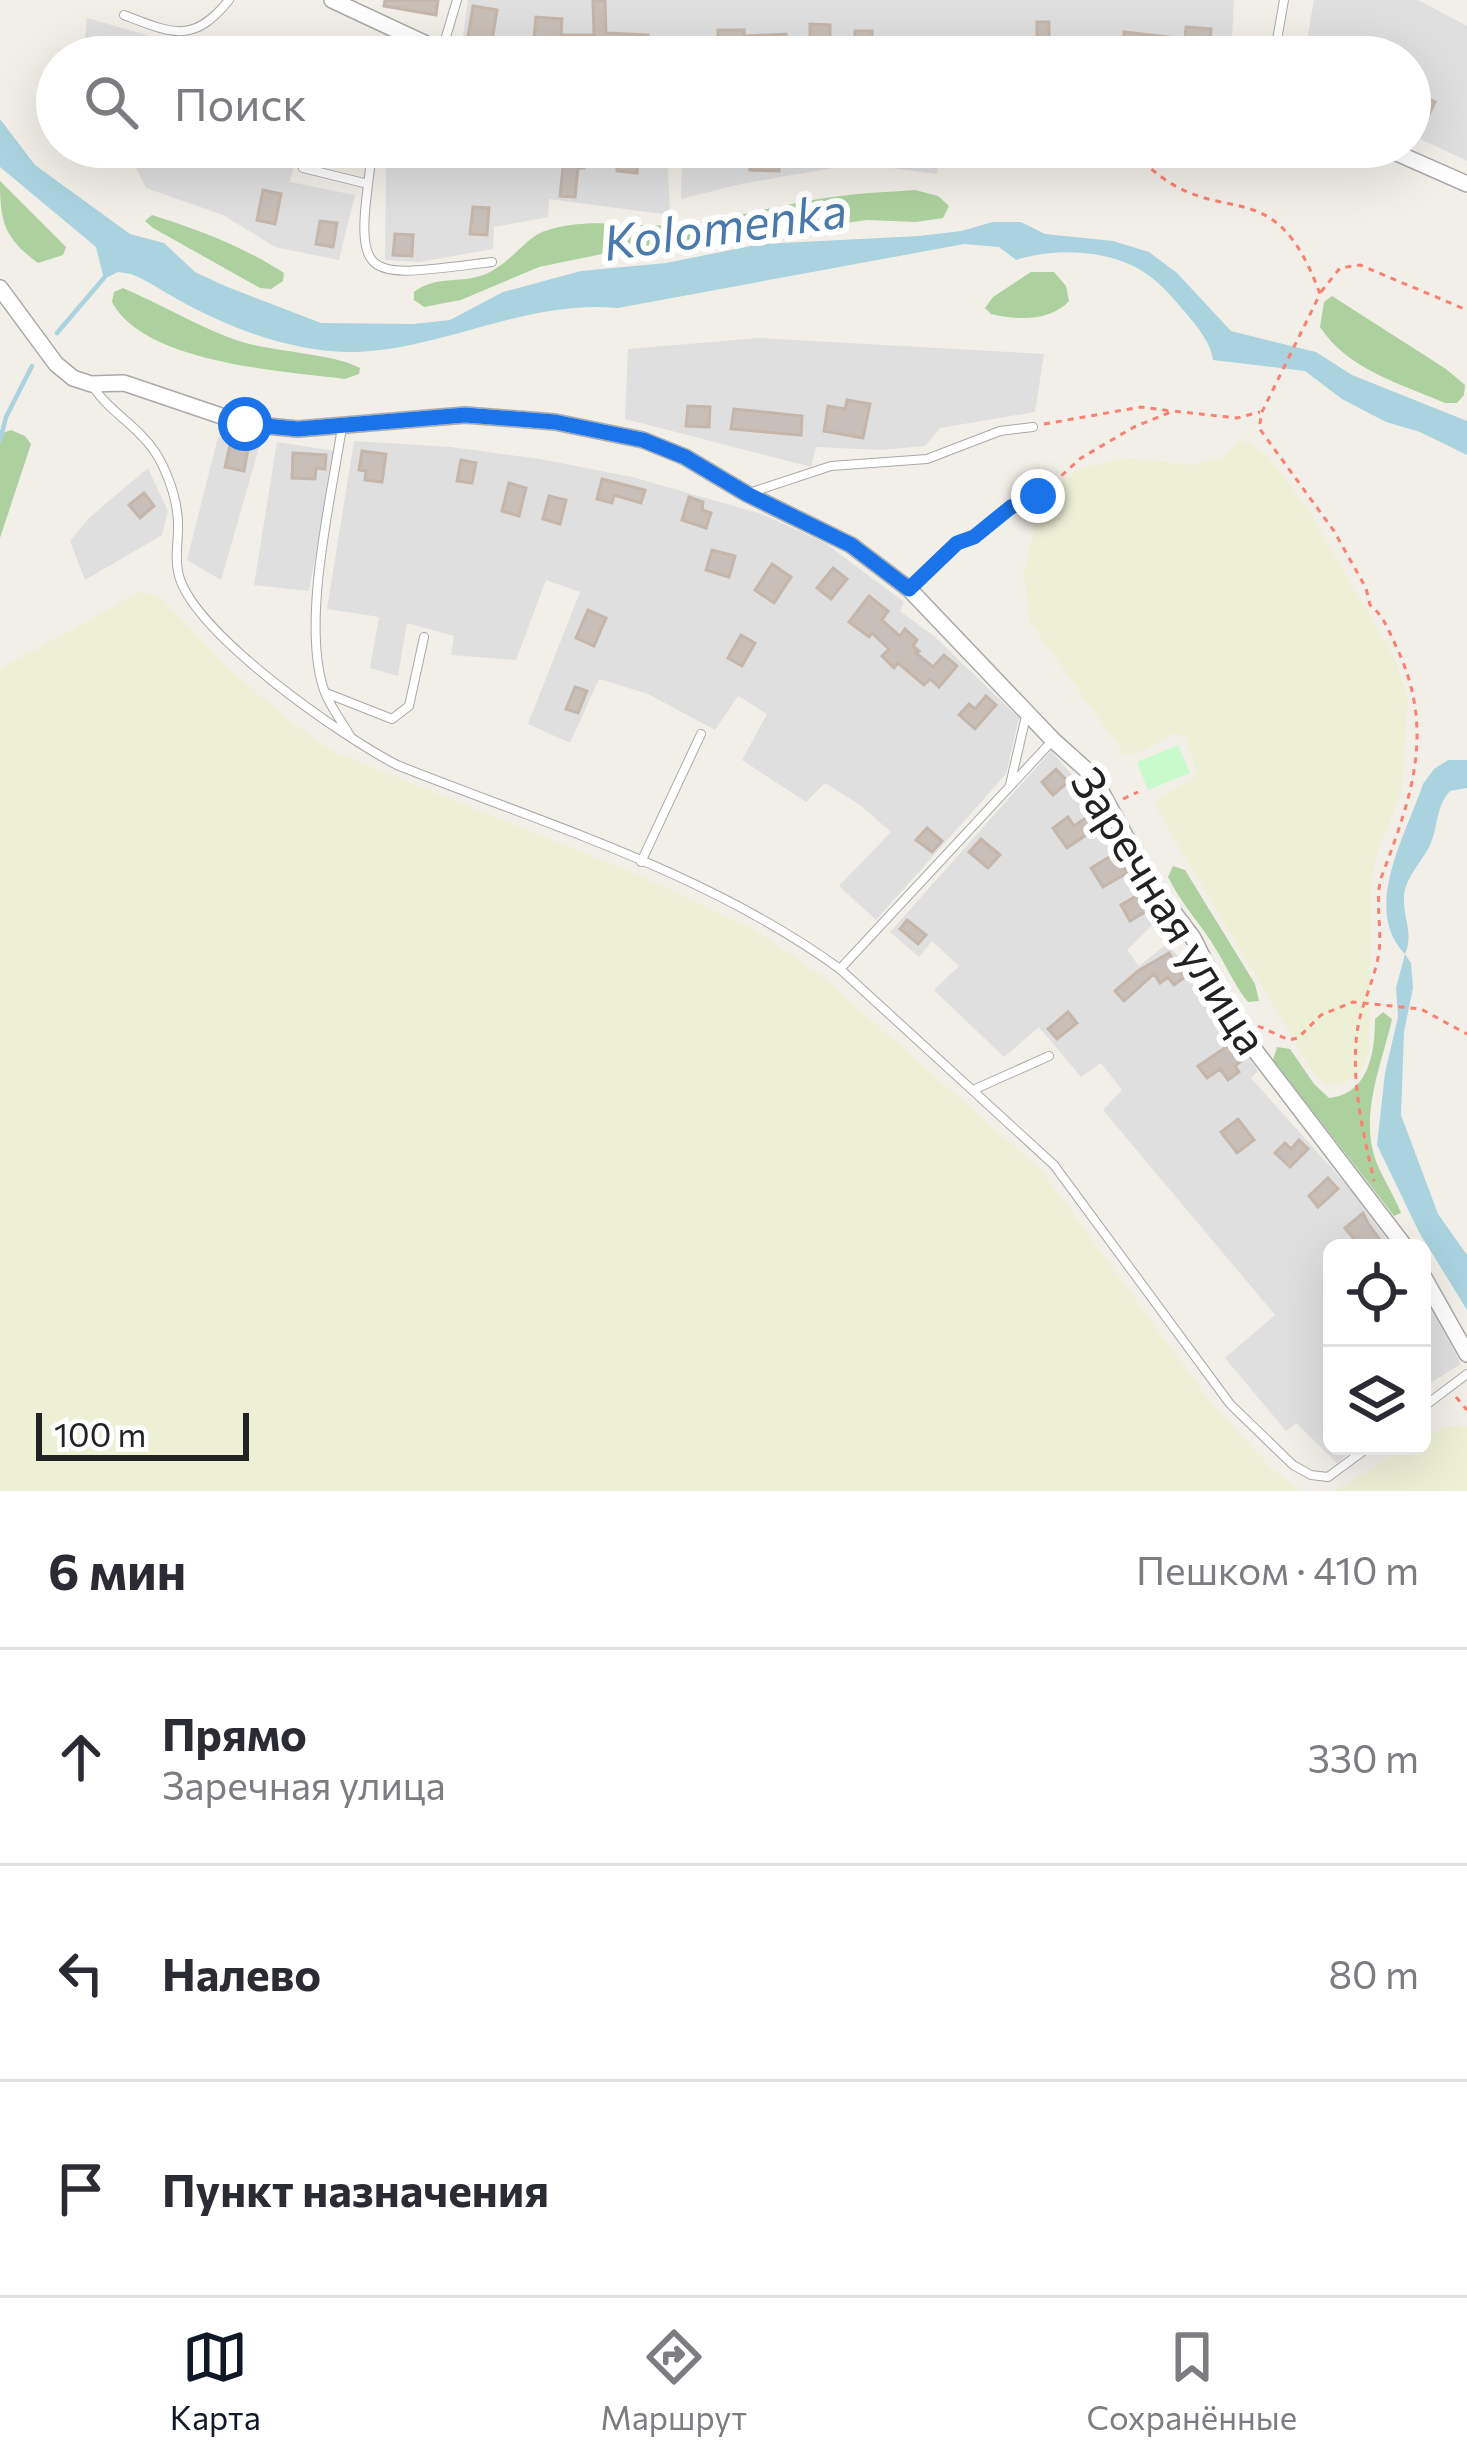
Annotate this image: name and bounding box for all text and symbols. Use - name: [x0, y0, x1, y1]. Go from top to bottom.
- search box: [36, 36, 1431, 168]
- icon: search: [78, 69, 144, 135]
- text: Поиск: [174, 75, 307, 130]
- water label: Kolomenka: [599, 178, 850, 271]
- route start: [218, 397, 272, 451]
- route end: [1011, 469, 1065, 523]
- street label: Заречная улица: [1061, 756, 1281, 1063]
- map controls: [1323, 1239, 1431, 1455]
- button: locate: [1323, 1239, 1431, 1347]
- button: layers: [1323, 1347, 1431, 1455]
- scale bar: [36, 1407, 249, 1460]
- text: 100 m: [54, 1413, 146, 1454]
- text: 6 мин: [48, 1538, 186, 1601]
- text: Пешком · 410 m: [1136, 1545, 1419, 1593]
- text: Прямо: [162, 1705, 307, 1760]
- icon: ahead: [48, 1724, 114, 1790]
- text: 330 m: [1308, 1733, 1419, 1781]
- text: Заречная улица: [162, 1760, 446, 1808]
- icon: left: [48, 1940, 114, 2006]
- text: Налево: [162, 1945, 321, 2000]
- text: 80 m: [1328, 1949, 1419, 1997]
- icon: arrive: [48, 2156, 114, 2222]
- text: Пункт назначения: [162, 2161, 549, 2216]
- tab: Карта: [170, 2324, 261, 2437]
- tab: Маршрут: [600, 2324, 747, 2437]
- tab: Сохранённые: [1087, 2324, 1297, 2437]

